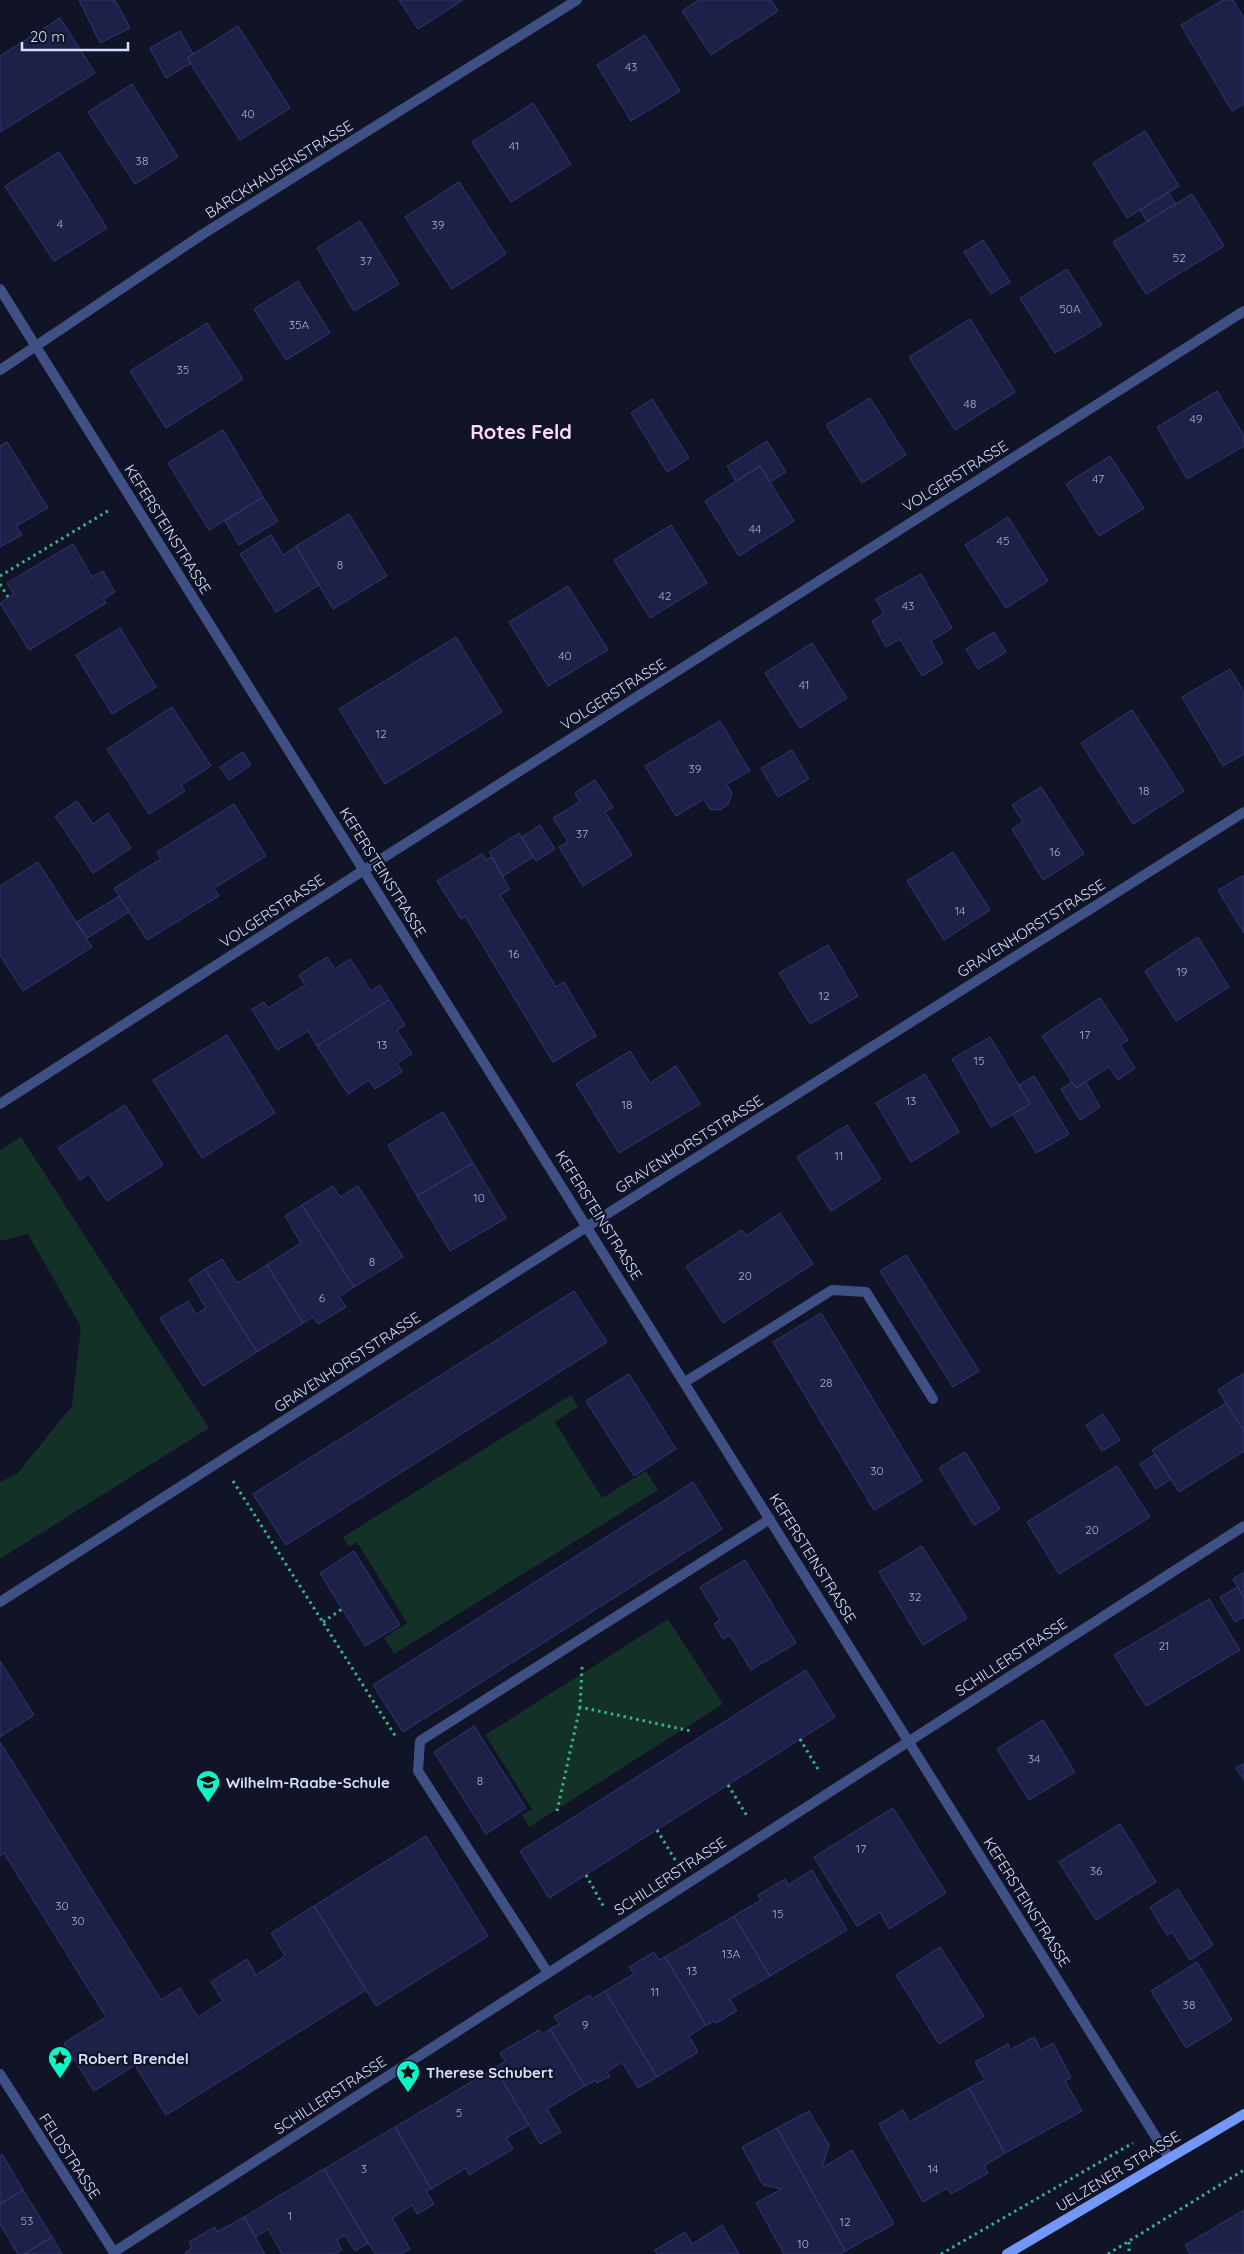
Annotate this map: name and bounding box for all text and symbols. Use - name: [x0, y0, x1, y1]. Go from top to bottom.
- scale bar: [22, 20, 129, 52]
- text: 20 m: [30, 27, 65, 46]
- house number: 43: [625, 59, 637, 74]
- house number: 40: [241, 106, 255, 121]
- street label: BARCKHAUSENSTRASSE: [202, 116, 356, 222]
- house number: 41: [509, 138, 519, 153]
- house number: 38: [136, 153, 148, 168]
- house number: 4: [57, 216, 63, 231]
- house number: 39: [432, 217, 445, 232]
- house number: 52: [1172, 250, 1186, 265]
- house number: 37: [360, 253, 372, 268]
- house number: 50A: [1059, 301, 1081, 316]
- house number: 35A: [289, 317, 310, 332]
- house number: 35: [177, 362, 189, 377]
- house number: 48: [964, 396, 976, 411]
- house number: 49: [1190, 411, 1203, 426]
- district label: Rotes Feld: [470, 419, 572, 444]
- street label: VOLGERSTRASSE: [899, 436, 1011, 516]
- street label: KEFERSTEINSTRASSE: [120, 461, 216, 597]
- house number: 47: [1092, 471, 1104, 486]
- house number: 44: [749, 521, 761, 536]
- house number: 45: [997, 533, 1009, 548]
- house number: 8: [337, 557, 343, 572]
- house number: 42: [659, 588, 672, 603]
- house number: 43: [902, 598, 914, 613]
- house number: 40: [558, 648, 572, 663]
- street label: VOLGERSTRASSE: [557, 654, 669, 734]
- house number: 41: [799, 677, 809, 692]
- house number: 12: [375, 726, 387, 741]
- house number: 39: [689, 761, 702, 776]
- house number: 18: [1139, 783, 1149, 798]
- street label: KEFERSTEINSTRASSE: [335, 804, 431, 940]
- house number: 37: [576, 826, 588, 841]
- house number: 16: [1050, 844, 1061, 859]
- street label: VOLGERSTRASSE: [216, 870, 328, 952]
- street label: GRAVENHORSTSTRASSE: [954, 875, 1108, 981]
- house number: 14: [955, 903, 965, 918]
- house number: 16: [509, 946, 520, 961]
- house number: 19: [1176, 964, 1188, 979]
- house number: 12: [818, 988, 830, 1003]
- house number: 17: [1080, 1027, 1090, 1042]
- house number: 13: [377, 1037, 387, 1052]
- house number: 15: [974, 1053, 984, 1068]
- street label: GRAVENHORSTSTRASSE: [612, 1091, 766, 1197]
- house number: 13: [906, 1093, 916, 1108]
- house number: 18: [622, 1097, 632, 1112]
- street label: KEFERSTEINSTRASSE: [551, 1147, 647, 1283]
- house number: 11: [835, 1148, 843, 1163]
- house number: 10: [473, 1190, 485, 1205]
- house number: 8: [369, 1254, 375, 1269]
- house number: 20: [738, 1268, 752, 1283]
- house number: 6: [319, 1290, 326, 1305]
- street label: GRAVENHORSTSTRASSE: [270, 1308, 424, 1416]
- house number: 28: [819, 1375, 833, 1390]
- house number: 30: [870, 1463, 884, 1478]
- street label: KEFERSTEINSTRASSE: [765, 1490, 861, 1626]
- house number: 20: [1085, 1522, 1099, 1537]
- house number: 32: [909, 1589, 922, 1604]
- street label: SCHILLERSTRASSE: [951, 1614, 1071, 1700]
- house number: 21: [1158, 1638, 1170, 1653]
- house number: 34: [1028, 1751, 1040, 1766]
- school or university icon: Wilhelm-Raabe-Schule: [195, 1769, 221, 1803]
- place label: Wilhelm-Raabe-Schule: [226, 1773, 390, 1792]
- house number: 8: [477, 1773, 483, 1788]
- street label: SCHILLERSTRASSE: [610, 1833, 730, 1919]
- street label: KEFERSTEINSTRASSE: [979, 1834, 1075, 1970]
- house number: 17: [856, 1841, 866, 1856]
- house number: 36: [1090, 1863, 1103, 1878]
- house number: 30: [55, 1898, 69, 1913]
- house number: 15: [773, 1906, 783, 1921]
- house number: 30: [71, 1913, 85, 1928]
- house number: 13A: [722, 1946, 740, 1961]
- house number: 13: [687, 1963, 697, 1978]
- house number: 11: [651, 1984, 659, 1999]
- house number: 38: [1183, 1997, 1195, 2012]
- house number: 9: [582, 2017, 589, 2032]
- place icon: Robert Brendel: [47, 2045, 73, 2079]
- place label: Robert Brendel: [78, 2049, 189, 2068]
- street label: SCHILLERSTRASSE: [270, 2052, 390, 2138]
- place icon: Therese Schubert: [395, 2059, 421, 2093]
- place label: Therese Schubert: [426, 2063, 554, 2082]
- house number: 5: [456, 2105, 462, 2120]
- street label: FELDSTRASSE: [35, 2110, 105, 2202]
- street label: UELZENER STRASSE: [1052, 2126, 1184, 2216]
- house number: 3: [361, 2161, 367, 2176]
- house number: 14: [928, 2161, 938, 2176]
- house number: 1: [288, 2208, 292, 2223]
- house number: 53: [21, 2213, 33, 2228]
- house number: 12: [839, 2214, 851, 2229]
- house number: 10: [797, 2236, 809, 2251]

